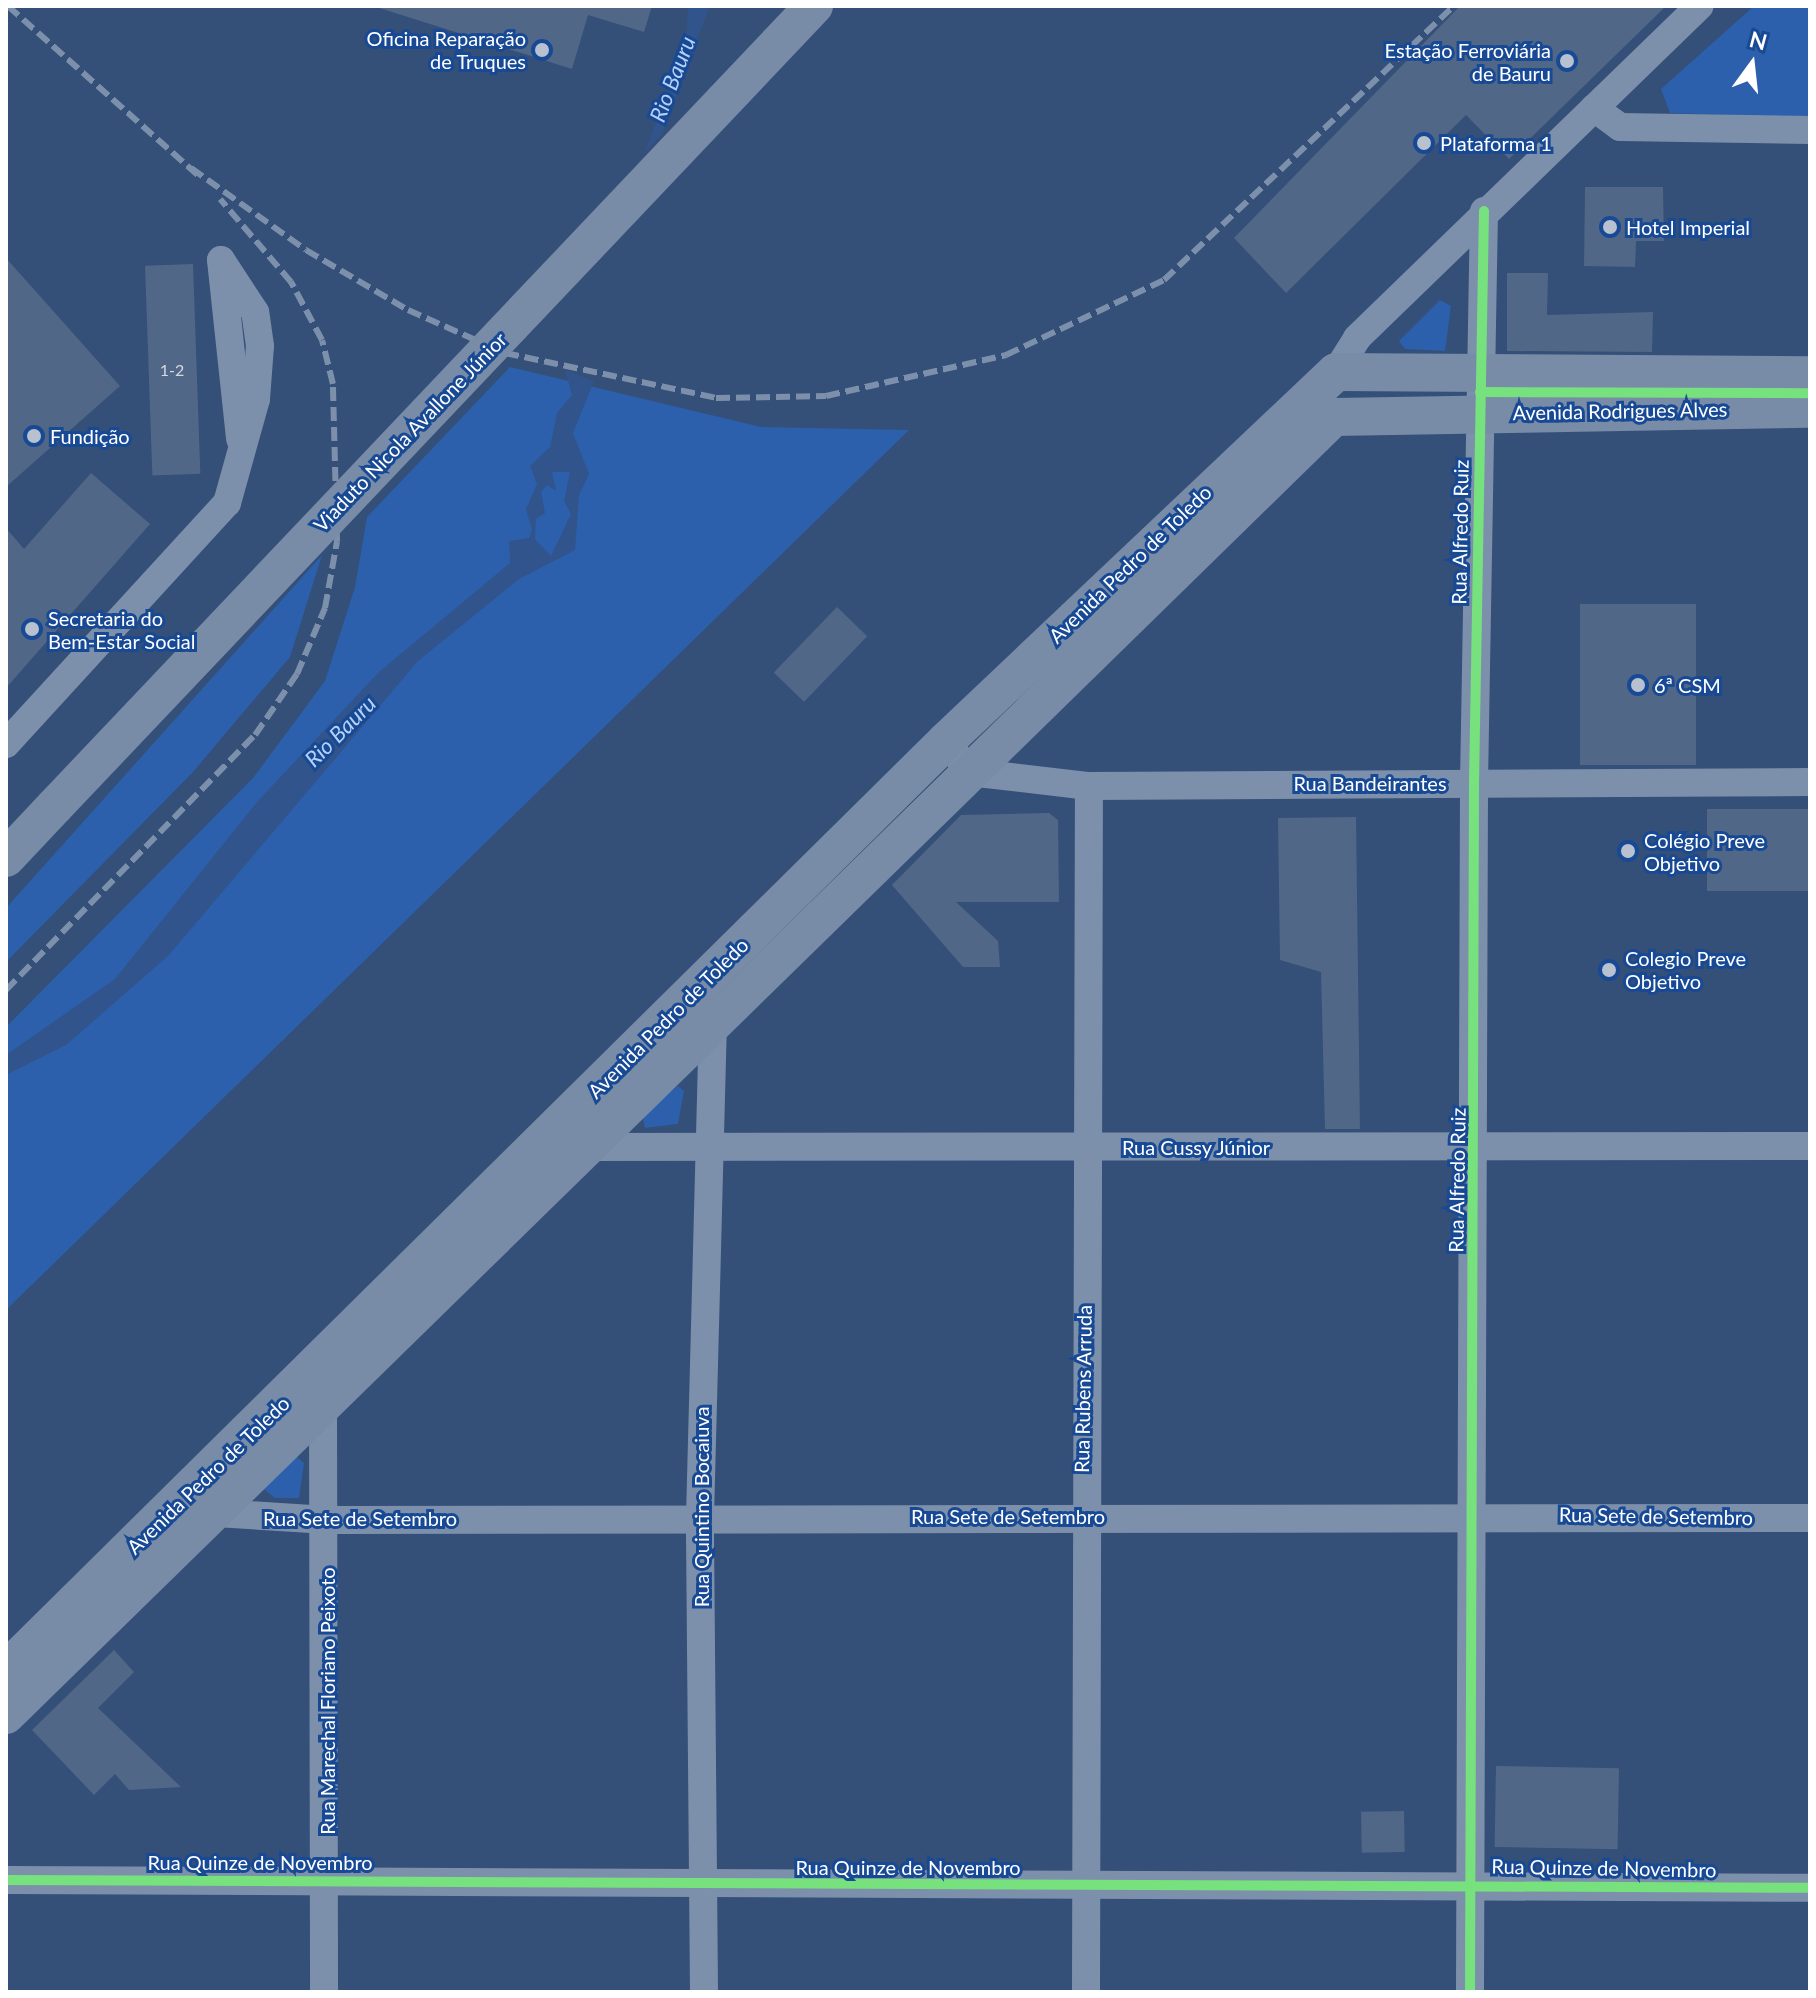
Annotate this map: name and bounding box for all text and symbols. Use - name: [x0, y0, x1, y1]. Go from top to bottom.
- north arrow: [1712, 24, 1792, 104]
- text: N: [1747, 25, 1770, 56]
- place label: Oficina Reparação de Truques: [367, 26, 526, 73]
- water label: Rio Bauru: [644, 33, 700, 125]
- place label: Estação Ferroviária de Bauru: [1385, 38, 1551, 85]
- marker: Oficina Reparação de Truques: [533, 41, 551, 59]
- marker: Estação Ferroviária de Bauru: [1558, 52, 1576, 70]
- place label: Plataforma 1: [1440, 131, 1552, 155]
- marker: Plataforma 1: [1415, 134, 1433, 152]
- place label: Hotel Imperial: [1626, 215, 1750, 239]
- marker: Hotel Imperial: [1601, 218, 1619, 236]
- street label: Viaduto Nicola Avallone Júnior: [308, 327, 512, 537]
- house number: 1-2: [160, 360, 184, 380]
- street label: Avenida Rodrigues Alves: [1512, 397, 1728, 425]
- place label: Fundição: [50, 424, 130, 448]
- marker: Fundição: [25, 427, 43, 445]
- street label: Rua Alfredo Ruiz: [1447, 459, 1473, 605]
- street label: Avenida Pedro de Toledo: [1043, 480, 1217, 648]
- place label: Secretaria do Bem-Estar Social: [48, 606, 196, 653]
- marker: Secretaria do Bem-Estar Social: [23, 620, 41, 638]
- place label: 6ª CSM: [1654, 673, 1721, 697]
- marker: 6ª CSM: [1629, 676, 1647, 694]
- water label: Rio Bauru: [299, 690, 381, 772]
- street label: Rua Bandeirantes: [1293, 771, 1447, 795]
- place label: Colégio Preve Objetivo: [1644, 828, 1765, 875]
- marker: Colégio Preve Objetivo: [1619, 842, 1637, 860]
- street label: Avenida Pedro de Toledo: [583, 933, 753, 1103]
- place label: Colegio Preve Objetivo: [1625, 946, 1746, 993]
- marker: Colegio Preve Objetivo: [1600, 961, 1618, 979]
- street label: Rua Alfredo Ruiz: [1444, 1107, 1470, 1253]
- street label: Rua Cussy Júnior: [1121, 1135, 1271, 1159]
- street label: Rua Rubens Arruda: [1070, 1304, 1096, 1474]
- street label: Avenida Pedro de Toledo: [121, 1391, 295, 1559]
- street label: Rua Quintino Bocaiuva: [689, 1407, 713, 1607]
- street label: Rua Sete de Setembro: [1559, 1502, 1753, 1530]
- street label: Rua Sete de Setembro: [911, 1504, 1105, 1528]
- street label: Rua Sete de Setembro: [263, 1506, 457, 1530]
- street label: Rua Marechal Floriano Peixoto: [315, 1567, 339, 1835]
- street label: Rua Quinze de Novembro: [147, 1850, 373, 1874]
- street label: Rua Quinze de Novembro: [1491, 1854, 1717, 1882]
- street label: Rua Quinze de Novembro: [795, 1855, 1021, 1879]

